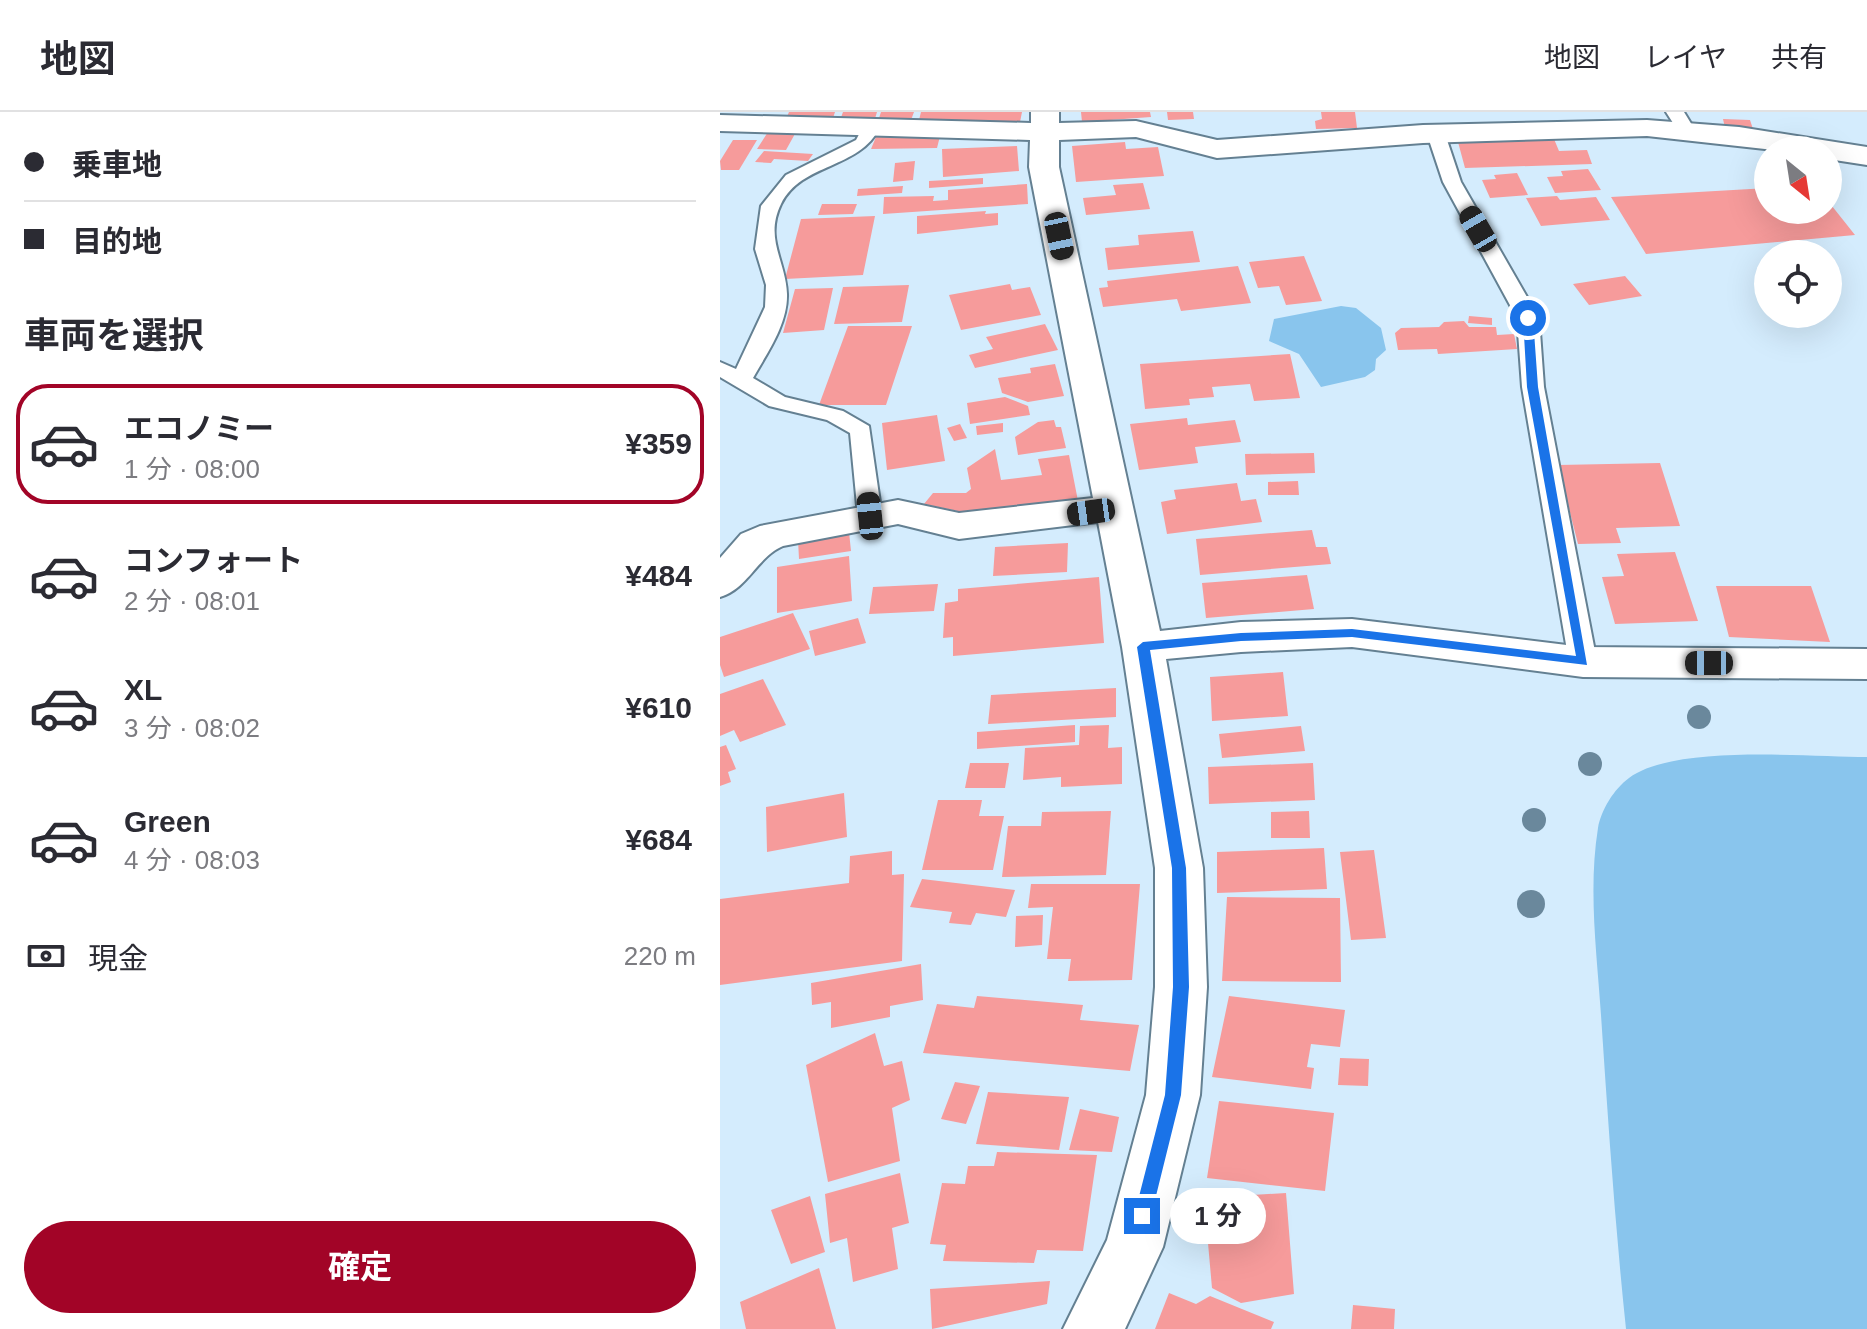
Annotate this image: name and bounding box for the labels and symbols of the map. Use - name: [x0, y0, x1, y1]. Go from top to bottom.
- north arrow: [1754, 136, 1842, 224]
- car: [1456, 202, 1500, 256]
- car: [1042, 210, 1076, 262]
- route start: [1510, 300, 1546, 336]
- car: [856, 491, 884, 541]
- car: [1066, 497, 1116, 527]
- car: [1685, 651, 1733, 675]
- callout: 1 分: [1170, 1188, 1266, 1244]
- route end: [1124, 1198, 1160, 1234]

